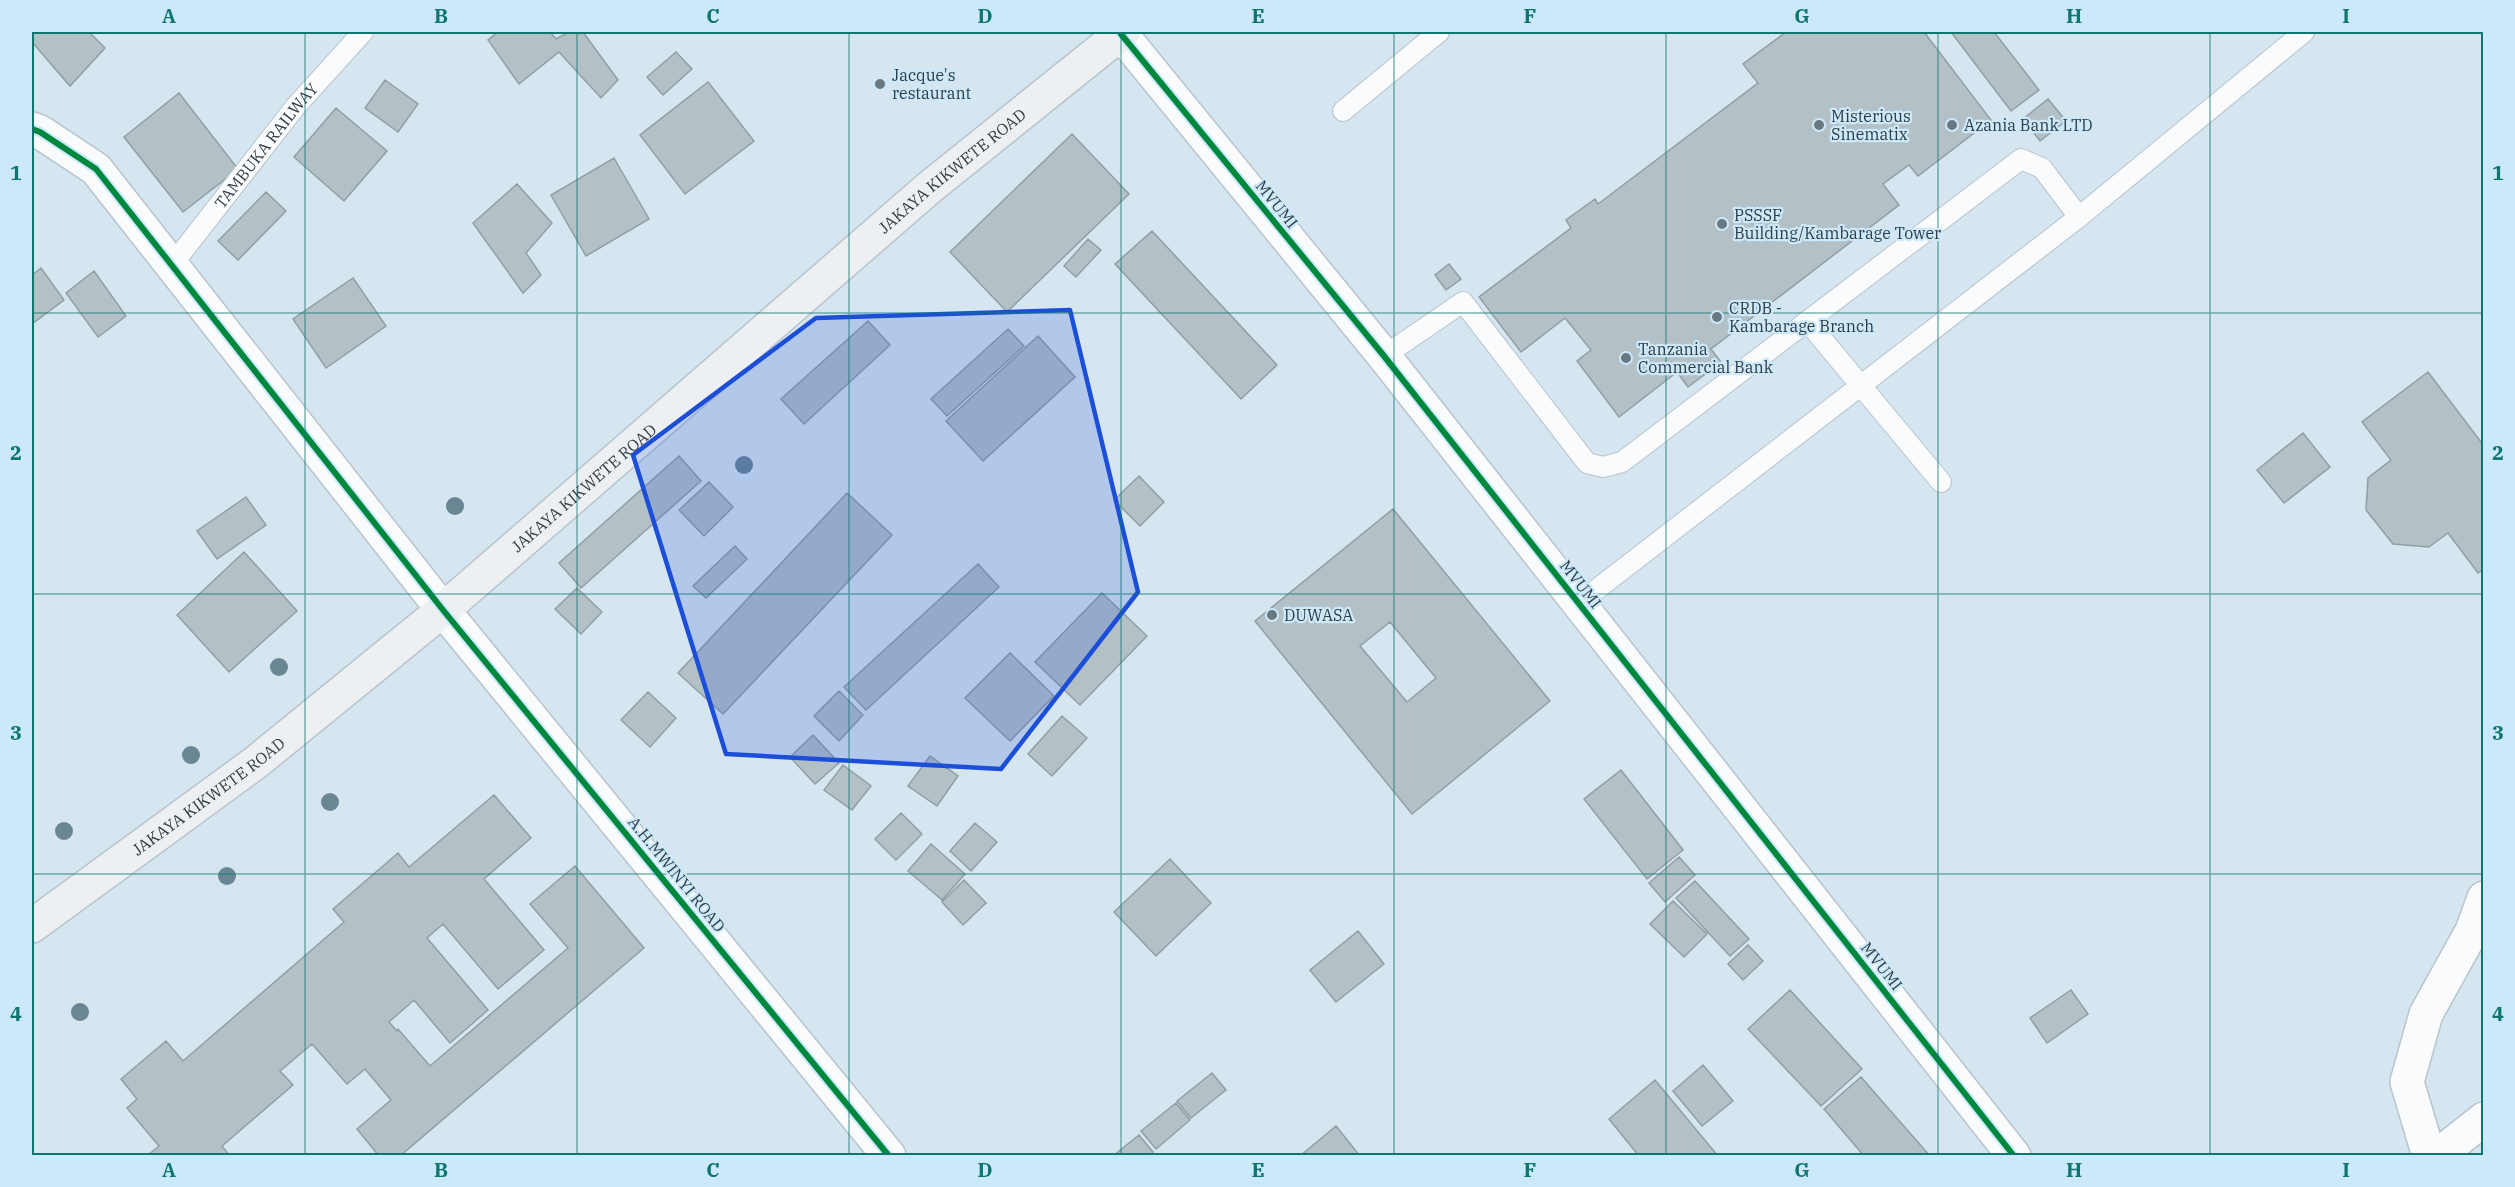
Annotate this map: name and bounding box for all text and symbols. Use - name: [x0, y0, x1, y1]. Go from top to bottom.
- text: A: [162, 2, 176, 29]
- text: B: [434, 2, 448, 29]
- text: C: [706, 2, 720, 29]
- text: D: [977, 2, 993, 29]
- text: E: [1251, 2, 1265, 29]
- text: F: [1524, 2, 1536, 29]
- text: G: [1794, 2, 1810, 29]
- text: H: [2066, 2, 2082, 29]
- text: I: [2342, 2, 2350, 29]
- place label: Jacque's restaurant: [892, 65, 972, 103]
- marker: Jacque's restaurant: [873, 77, 887, 91]
- street label: TAMBUKA RAILWAY: [210, 79, 322, 212]
- street label: JAKAYA KIKWETE ROAD: [874, 104, 1030, 237]
- place label: Misterious Sinematix: [1831, 106, 1911, 144]
- place label: Azania Bank LTD: [1964, 115, 2093, 135]
- marker: Misterious Sinematix: [1812, 118, 1826, 132]
- marker: Azania Bank LTD: [1945, 118, 1959, 132]
- text: 1: [10, 159, 22, 186]
- text: 1: [2492, 159, 2504, 186]
- street label: MVUMI: [1252, 176, 1302, 232]
- place label: PSSSF Building/Kambarage Tower: [1734, 205, 1941, 243]
- marker: PSSSF Building/Kambarage Tower: [1715, 217, 1729, 231]
- place label: CRDB - Kambarage Branch: [1729, 298, 1874, 336]
- marker: CRDB - Kambarage Branch: [1710, 310, 1724, 324]
- place label: Tanzania Commercial Bank: [1638, 339, 1774, 377]
- marker: Tanzania Commercial Bank: [1619, 351, 1633, 365]
- street label: JAKAYA KIKWETE ROAD: [507, 419, 660, 556]
- text: 2: [10, 439, 22, 466]
- text: 2: [2492, 439, 2504, 466]
- street label: MVUMI: [1556, 556, 1606, 612]
- place label: DUWASA: [1284, 605, 1353, 625]
- marker: DUWASA: [1265, 608, 1279, 622]
- text: 3: [10, 719, 22, 746]
- text: 3: [2492, 719, 2504, 746]
- street label: JAKAYA KIKWETE ROAD: [128, 733, 289, 860]
- street label: A.H.MWINYI ROAD: [624, 812, 730, 936]
- street label: MVUMI: [1857, 938, 1907, 994]
- text: 4: [10, 1000, 22, 1027]
- text: 4: [2492, 1000, 2504, 1027]
- text: A: [162, 1156, 176, 1183]
- text: B: [434, 1156, 448, 1183]
- text: C: [706, 1156, 720, 1183]
- text: D: [977, 1156, 993, 1183]
- text: E: [1251, 1156, 1265, 1183]
- text: F: [1524, 1156, 1536, 1183]
- text: G: [1794, 1156, 1810, 1183]
- text: H: [2066, 1156, 2082, 1183]
- text: I: [2342, 1156, 2350, 1183]

